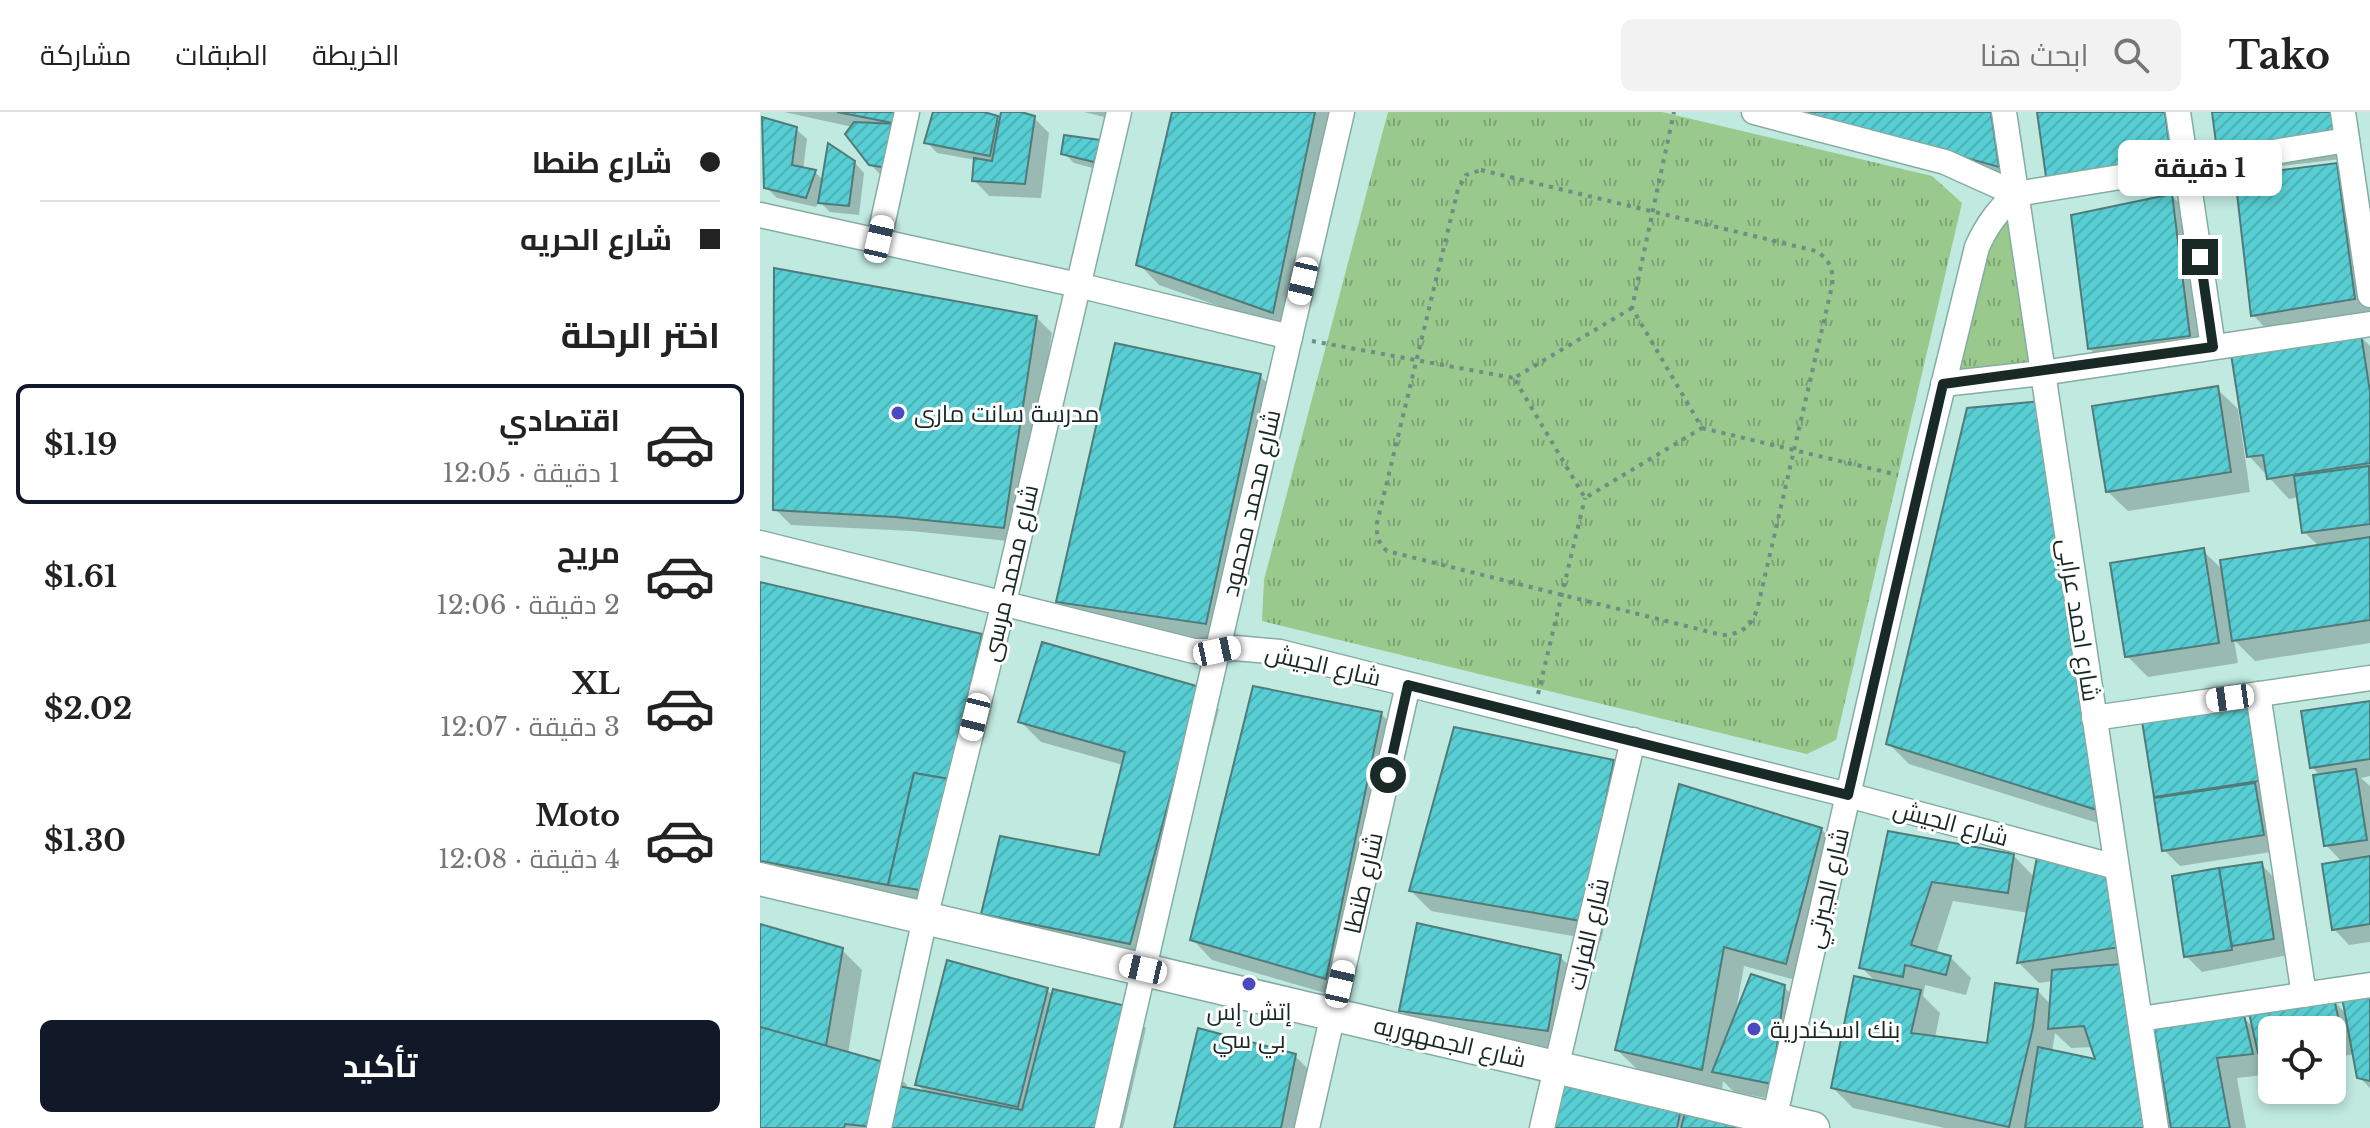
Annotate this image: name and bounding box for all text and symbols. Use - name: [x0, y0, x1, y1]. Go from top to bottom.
- search box: [1621, 19, 2181, 91]
- text: Tako: [2229, 32, 2330, 79]
- icon: search: [2109, 33, 2153, 77]
- text: ابحث هنا: [1980, 37, 2089, 74]
- text: مشاركة: [40, 38, 131, 73]
- text: الطبقات: [175, 38, 268, 73]
- text: الخريطة: [312, 38, 399, 73]
- callout: 1 دقيقة: [2118, 141, 2282, 197]
- text: شارع طنطا: [532, 144, 672, 181]
- text: 1 دقيقة: [2154, 152, 2246, 184]
- car: [862, 213, 896, 265]
- text: شارع الحريه: [520, 221, 672, 258]
- route end: [2182, 239, 2218, 275]
- car: [1286, 255, 1320, 307]
- text: اختر الرحلة: [561, 313, 720, 358]
- place label: مدرسة سانت مارى: [914, 399, 1099, 428]
- text: اقتصادي: [499, 402, 620, 439]
- marker: مدرسة سانت مارى: [889, 404, 907, 422]
- street label: شارع محمد محمود: [1215, 407, 1289, 600]
- icon: car: [644, 408, 716, 480]
- text: $1.19: [44, 426, 118, 463]
- text: 1 دقيقة · 12:05: [443, 457, 620, 489]
- street label: شارع محمد مرسى: [976, 482, 1046, 665]
- text: مريح: [557, 534, 620, 571]
- street label: شارع احمد عرابى: [2050, 536, 2106, 704]
- icon: car: [644, 540, 716, 612]
- text: $1.61: [44, 558, 117, 595]
- text: 2 دقيقة · 12:06: [436, 589, 620, 621]
- car: [1191, 634, 1243, 668]
- street label: شارع الجيش: [1262, 638, 1384, 694]
- text: XL: [572, 665, 620, 702]
- icon: car: [644, 672, 716, 744]
- car: [2205, 683, 2255, 713]
- text: $2.02: [44, 690, 132, 727]
- car: [958, 691, 992, 743]
- text: 3 دقيقة · 12:07: [440, 711, 620, 743]
- route start: [1370, 757, 1406, 793]
- street label: شارع الجيش: [1890, 794, 2012, 854]
- text: Moto: [535, 797, 620, 834]
- icon: car: [644, 804, 716, 876]
- text: $1.30: [44, 822, 126, 859]
- street label: شارع الجبرتي: [1799, 825, 1860, 952]
- street label: شارع طنطا: [1337, 829, 1391, 937]
- text: 4 دقيقة · 12:08: [438, 843, 620, 875]
- street label: شارع الفرات: [1561, 875, 1617, 993]
- car: [1117, 952, 1169, 986]
- car: [1323, 958, 1357, 1010]
- marker: إتش إس بي سي: [1240, 975, 1258, 993]
- place label: إتش إس بي سي: [1206, 997, 1292, 1059]
- street label: شارع الجمهوريه: [1371, 1010, 1529, 1076]
- place label: بنك اسكندرية: [1770, 1015, 1900, 1044]
- map controls: [2258, 1016, 2346, 1104]
- button: locate: [2258, 1016, 2346, 1104]
- button: تأكيد: [40, 1020, 720, 1112]
- marker: بنك اسكندرية: [1745, 1020, 1763, 1038]

